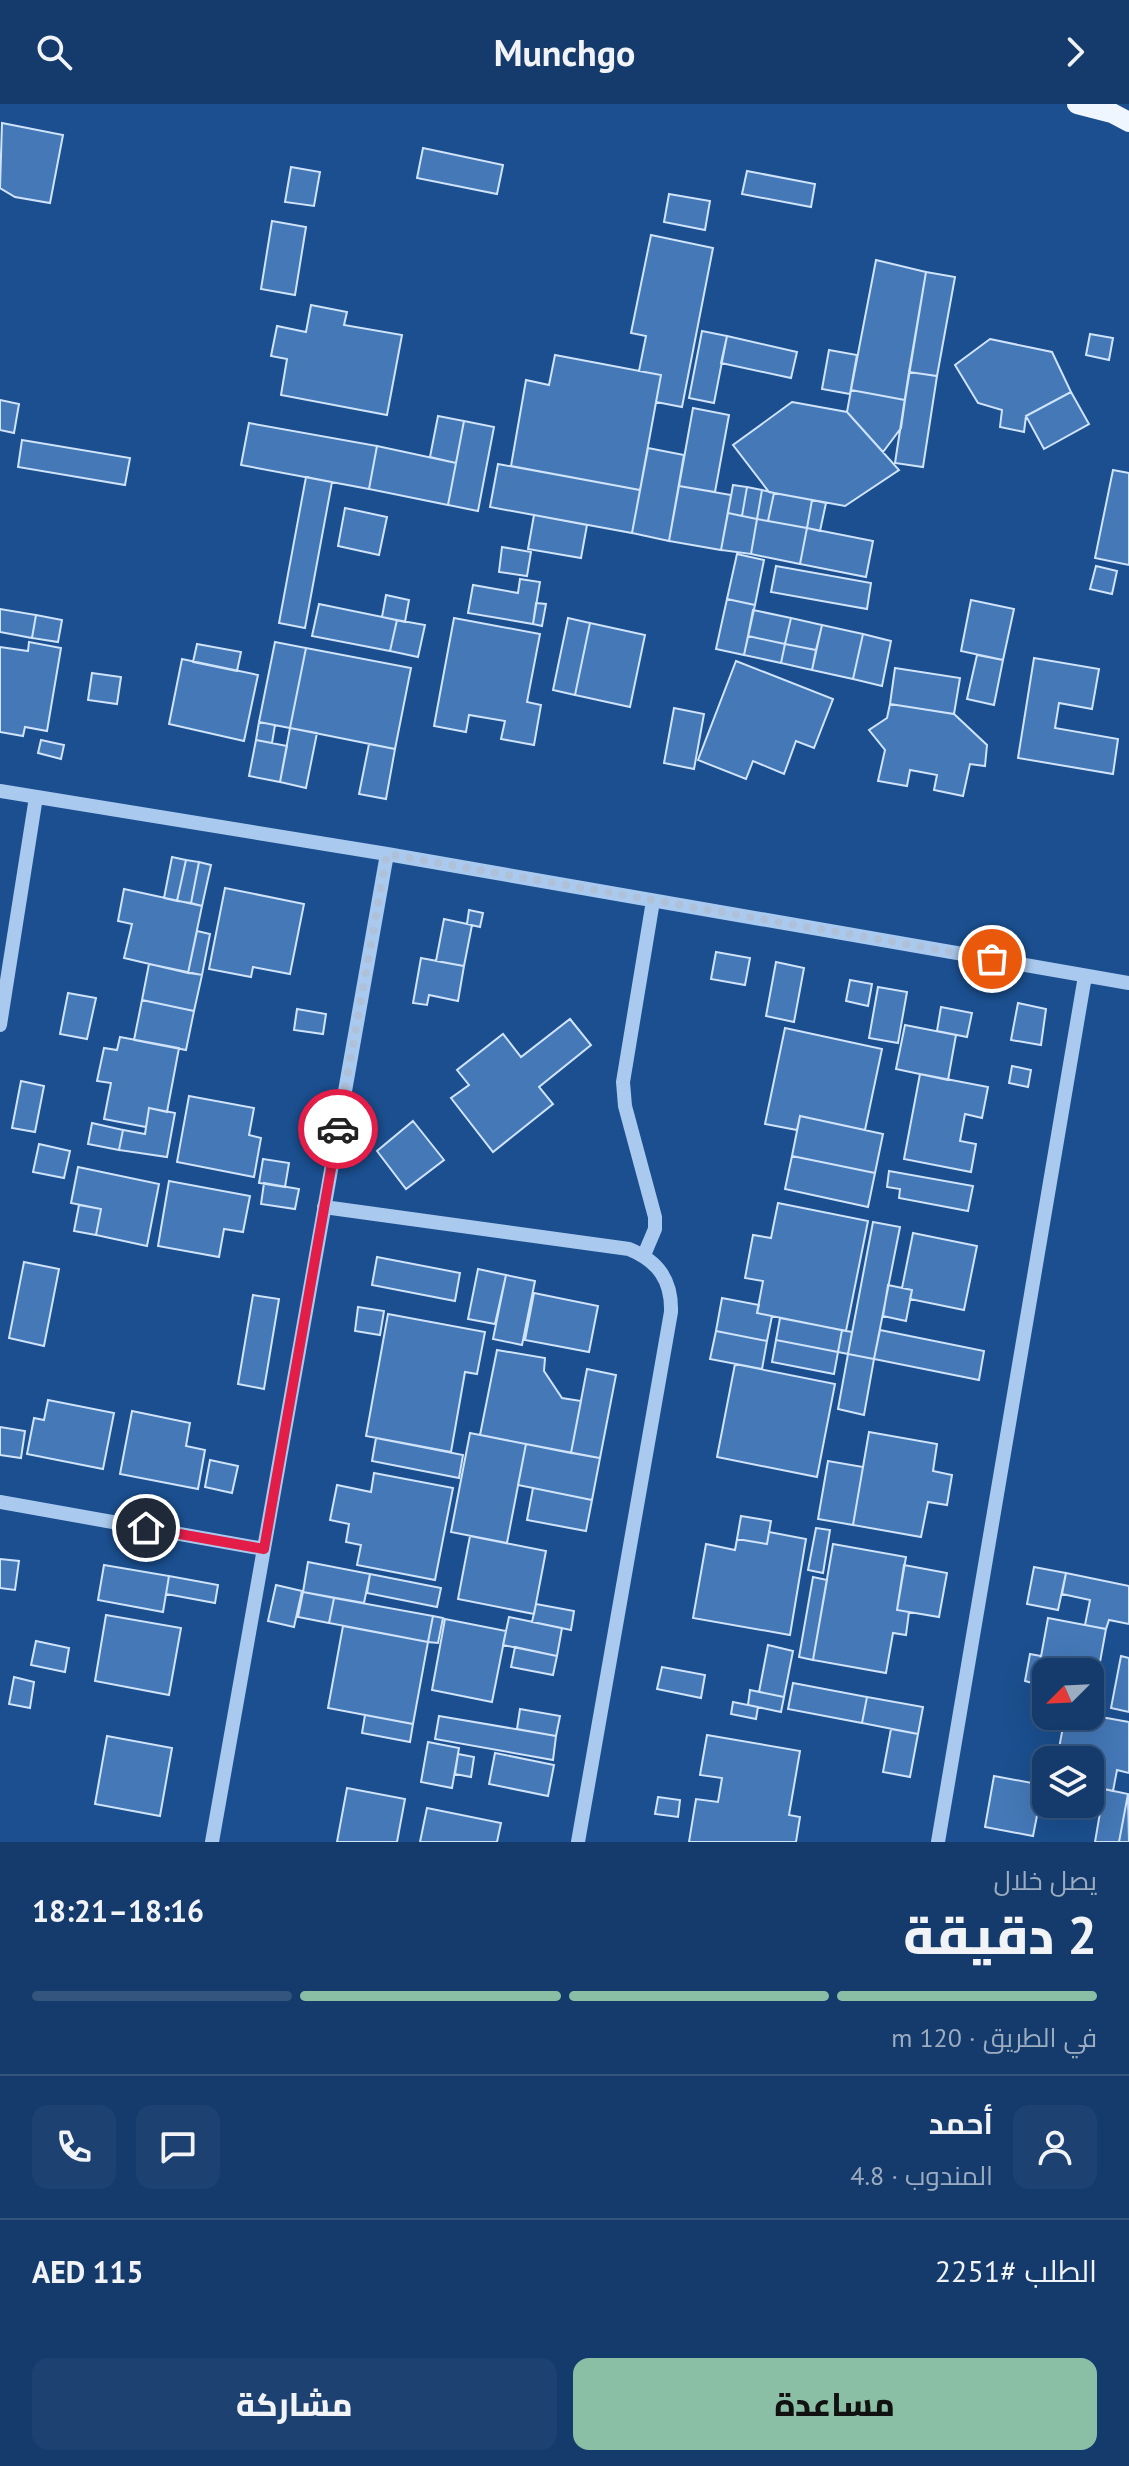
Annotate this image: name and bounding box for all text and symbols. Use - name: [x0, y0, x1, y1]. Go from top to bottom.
- text: Munchgo: [494, 29, 635, 76]
- icon: search: [32, 30, 76, 74]
- icon: forward: [1053, 30, 1097, 74]
- pin: [958, 925, 1026, 993]
- icon: bag: [970, 937, 1014, 981]
- courier: [298, 1089, 378, 1169]
- icon: car: [316, 1107, 360, 1151]
- pin: [112, 1494, 180, 1562]
- icon: home: [124, 1506, 168, 1550]
- north arrow: [1032, 1658, 1104, 1730]
- map controls: [1032, 1658, 1104, 1818]
- button: layers: [1032, 1746, 1104, 1818]
- text: يصل خلال: [994, 1864, 1097, 1897]
- text: 18:16–18:21: [32, 1891, 204, 1930]
- text: 2 دقيقة: [903, 1901, 1097, 1968]
- text: في الطريق · 120 m: [891, 2021, 1097, 2054]
- text: أحمد: [929, 2103, 993, 2142]
- button: phone: [32, 2105, 116, 2189]
- button: chat: [136, 2105, 220, 2189]
- button: person: [1013, 2105, 1097, 2189]
- text: المندوب · 4.8: [850, 2159, 993, 2192]
- text: الطلب #2251: [935, 2251, 1097, 2290]
- text: AED 115: [32, 2252, 143, 2291]
- button: مشاركة: [32, 2358, 557, 2450]
- button: مساعدة: [573, 2358, 1097, 2450]

